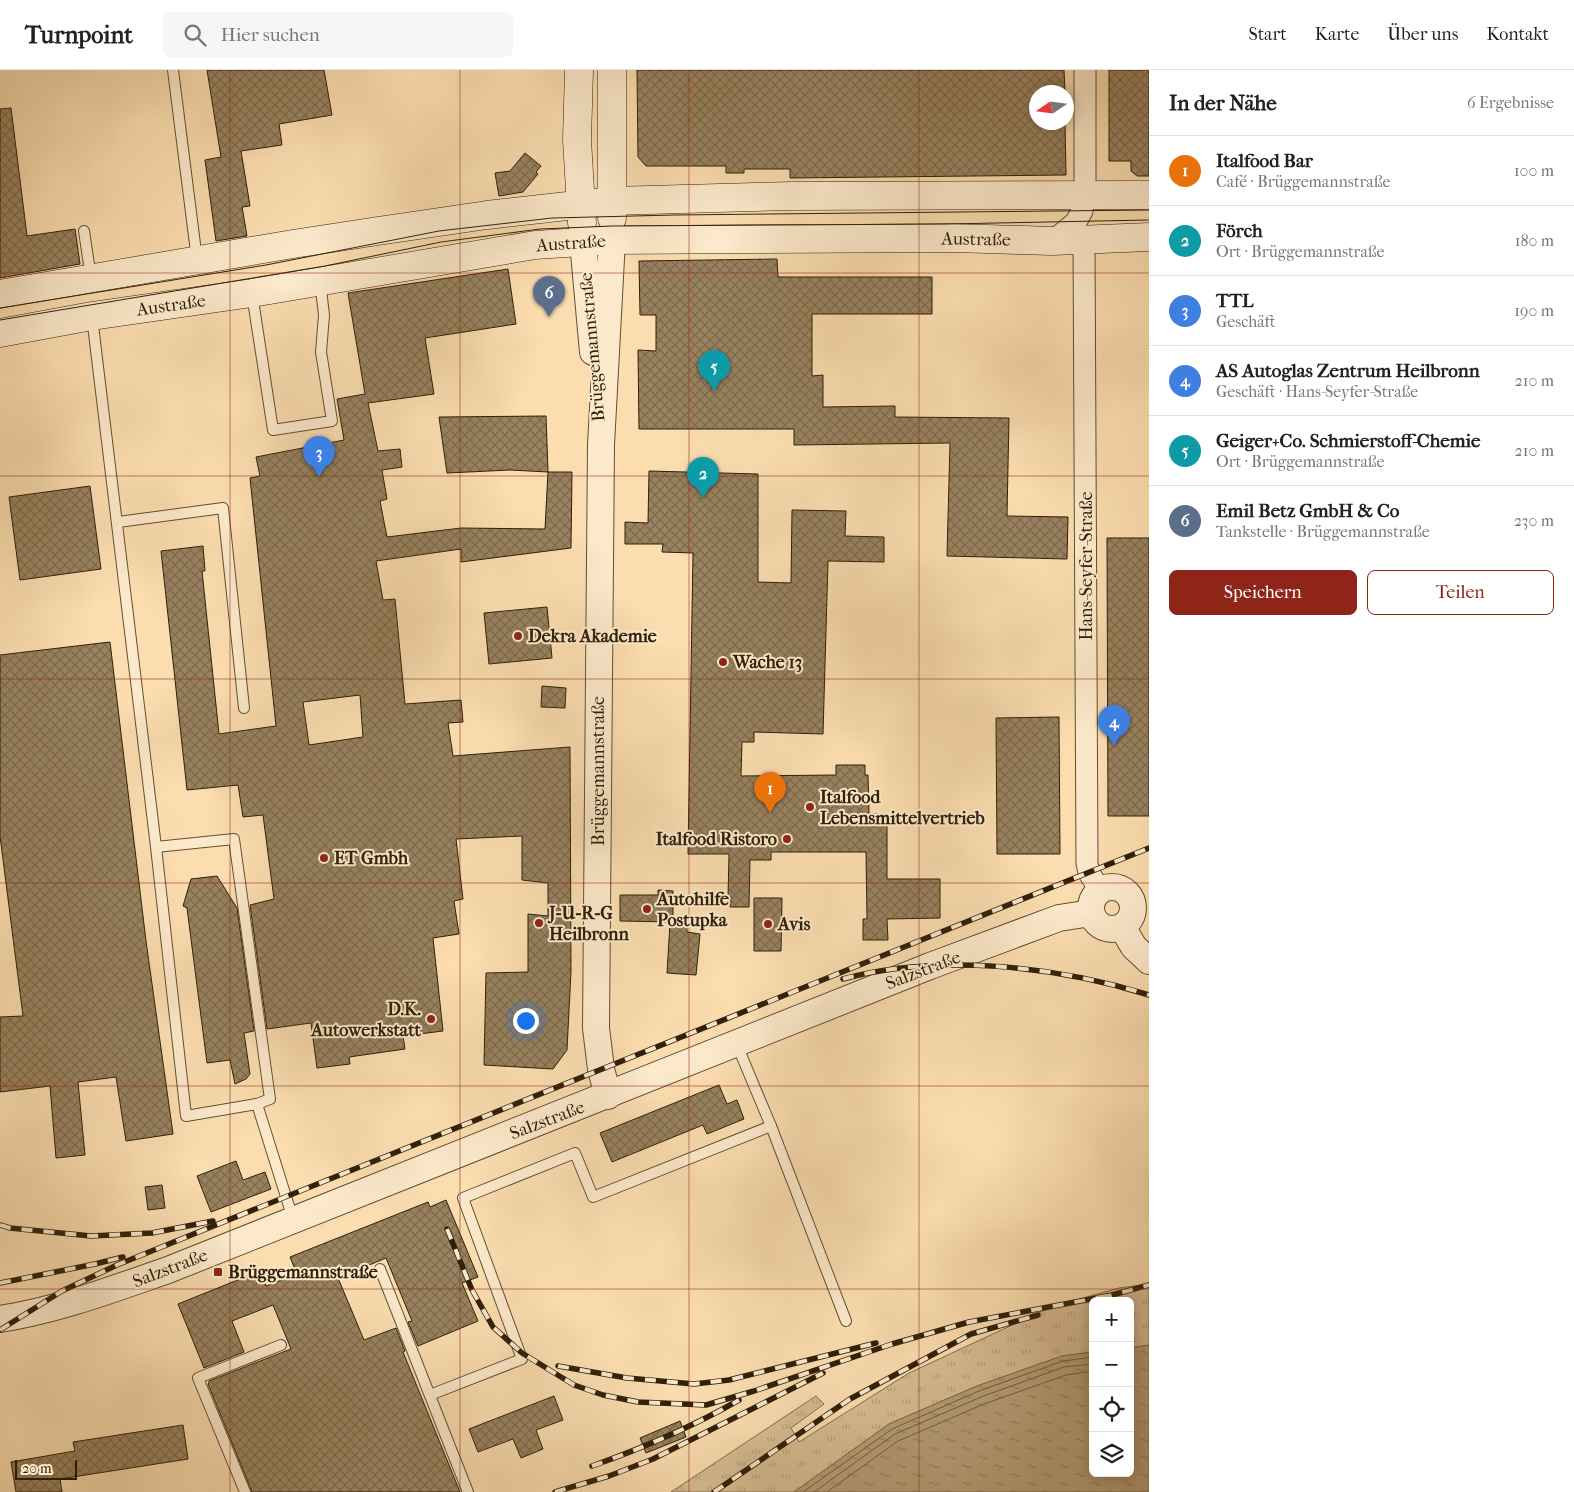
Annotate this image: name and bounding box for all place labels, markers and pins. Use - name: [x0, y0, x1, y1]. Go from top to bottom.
- pin: 6: [533, 276, 565, 317]
- pin: 5: [698, 350, 730, 391]
- pin: 3: [303, 436, 335, 477]
- pin: 2: [687, 457, 719, 498]
- place label: Dekra Akademie: [528, 626, 657, 647]
- marker: Dekra Akademie: [512, 630, 524, 642]
- place label: Wache 13: [732, 652, 802, 673]
- marker: Wache 13: [717, 656, 729, 668]
- pin: 4: [1098, 705, 1130, 746]
- pin: 1: [754, 772, 786, 813]
- place label: Italfood Lebensmittelvertrieb: [820, 787, 985, 829]
- marker: Italfood Lebensmittelvertrieb: [804, 801, 816, 813]
- place label: Italfood Ristoro: [656, 829, 777, 850]
- marker: Italfood Ristoro: [781, 833, 793, 845]
- place label: ET Gmbh: [334, 848, 409, 869]
- marker: ET Gmbh: [318, 852, 330, 864]
- place label: Autohilfe Postupka: [656, 889, 729, 931]
- place label: J⁃U⁃R⁃G Heilbronn: [547, 903, 629, 945]
- marker: Autohilfe Postupka: [641, 903, 653, 915]
- place label: Avis: [777, 914, 811, 935]
- marker: J⁃U⁃R⁃G Heilbronn: [533, 917, 545, 929]
- marker: Avis: [762, 918, 774, 930]
- place label: D.K. Autowerkstatt: [310, 999, 422, 1041]
- marker: D.K. Autowerkstatt: [425, 1013, 437, 1025]
- place label: Brüggemannstraße: [228, 1262, 378, 1283]
- marker: Brüggemannstraße: [212, 1266, 224, 1278]

